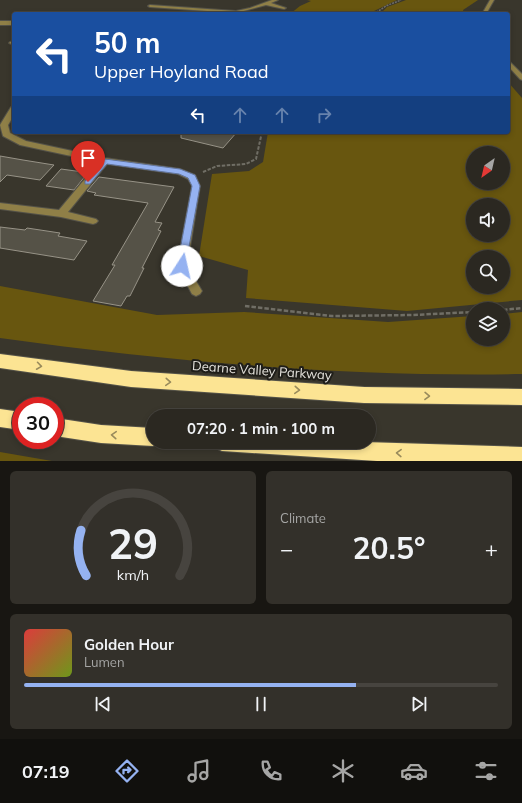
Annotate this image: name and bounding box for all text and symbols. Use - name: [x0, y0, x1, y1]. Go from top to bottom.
- text: 50 m: [94, 25, 160, 60]
- icon: left: [28, 28, 80, 80]
- text: Upper Hoyland Road: [94, 60, 269, 83]
- icon: left: [187, 104, 209, 126]
- icon: ahead: [229, 104, 251, 126]
- icon: ahead: [271, 104, 293, 126]
- icon: right: [313, 104, 335, 126]
- pin: [71, 141, 105, 182]
- north arrow: [466, 146, 510, 190]
- map controls: [466, 146, 510, 346]
- icon: arrive: [77, 147, 99, 169]
- button: sound: [466, 198, 510, 242]
- position arrow: [161, 245, 203, 287]
- button: search: [466, 250, 510, 294]
- button: layers: [466, 302, 510, 346]
- street label: Dearne Valley Parkway: [192, 357, 332, 383]
- one-way arrow: [36, 361, 42, 370]
- one-way arrow: [165, 377, 171, 386]
- one-way arrow: [294, 386, 300, 395]
- one-way arrow: [424, 392, 430, 400]
- speed limit sign: 30: [12, 397, 64, 449]
- text: 07:20 · 1 min · 100 m: [187, 419, 335, 438]
- one-way arrow: [111, 430, 117, 439]
- one-way arrow: [396, 449, 402, 458]
- text: Climate: [280, 510, 326, 526]
- text: 29: [108, 516, 158, 568]
- text: 20.5°: [353, 529, 425, 567]
- text: −: [280, 535, 293, 563]
- text: +: [485, 535, 498, 563]
- text: km/h: [117, 565, 149, 583]
- text: Golden Hour: [84, 635, 174, 654]
- text: Lumen: [84, 654, 125, 670]
- icon: previous: [92, 693, 114, 715]
- icon: pause: [250, 693, 272, 715]
- icon: next: [408, 693, 430, 715]
- icon: directions: [113, 757, 141, 785]
- icon: music: [185, 757, 213, 785]
- icon: phone: [257, 757, 285, 785]
- icon: climate: [329, 757, 357, 785]
- icon: car: [400, 757, 428, 785]
- icon: filters: [472, 757, 500, 785]
- text: 07:19: [22, 760, 70, 783]

